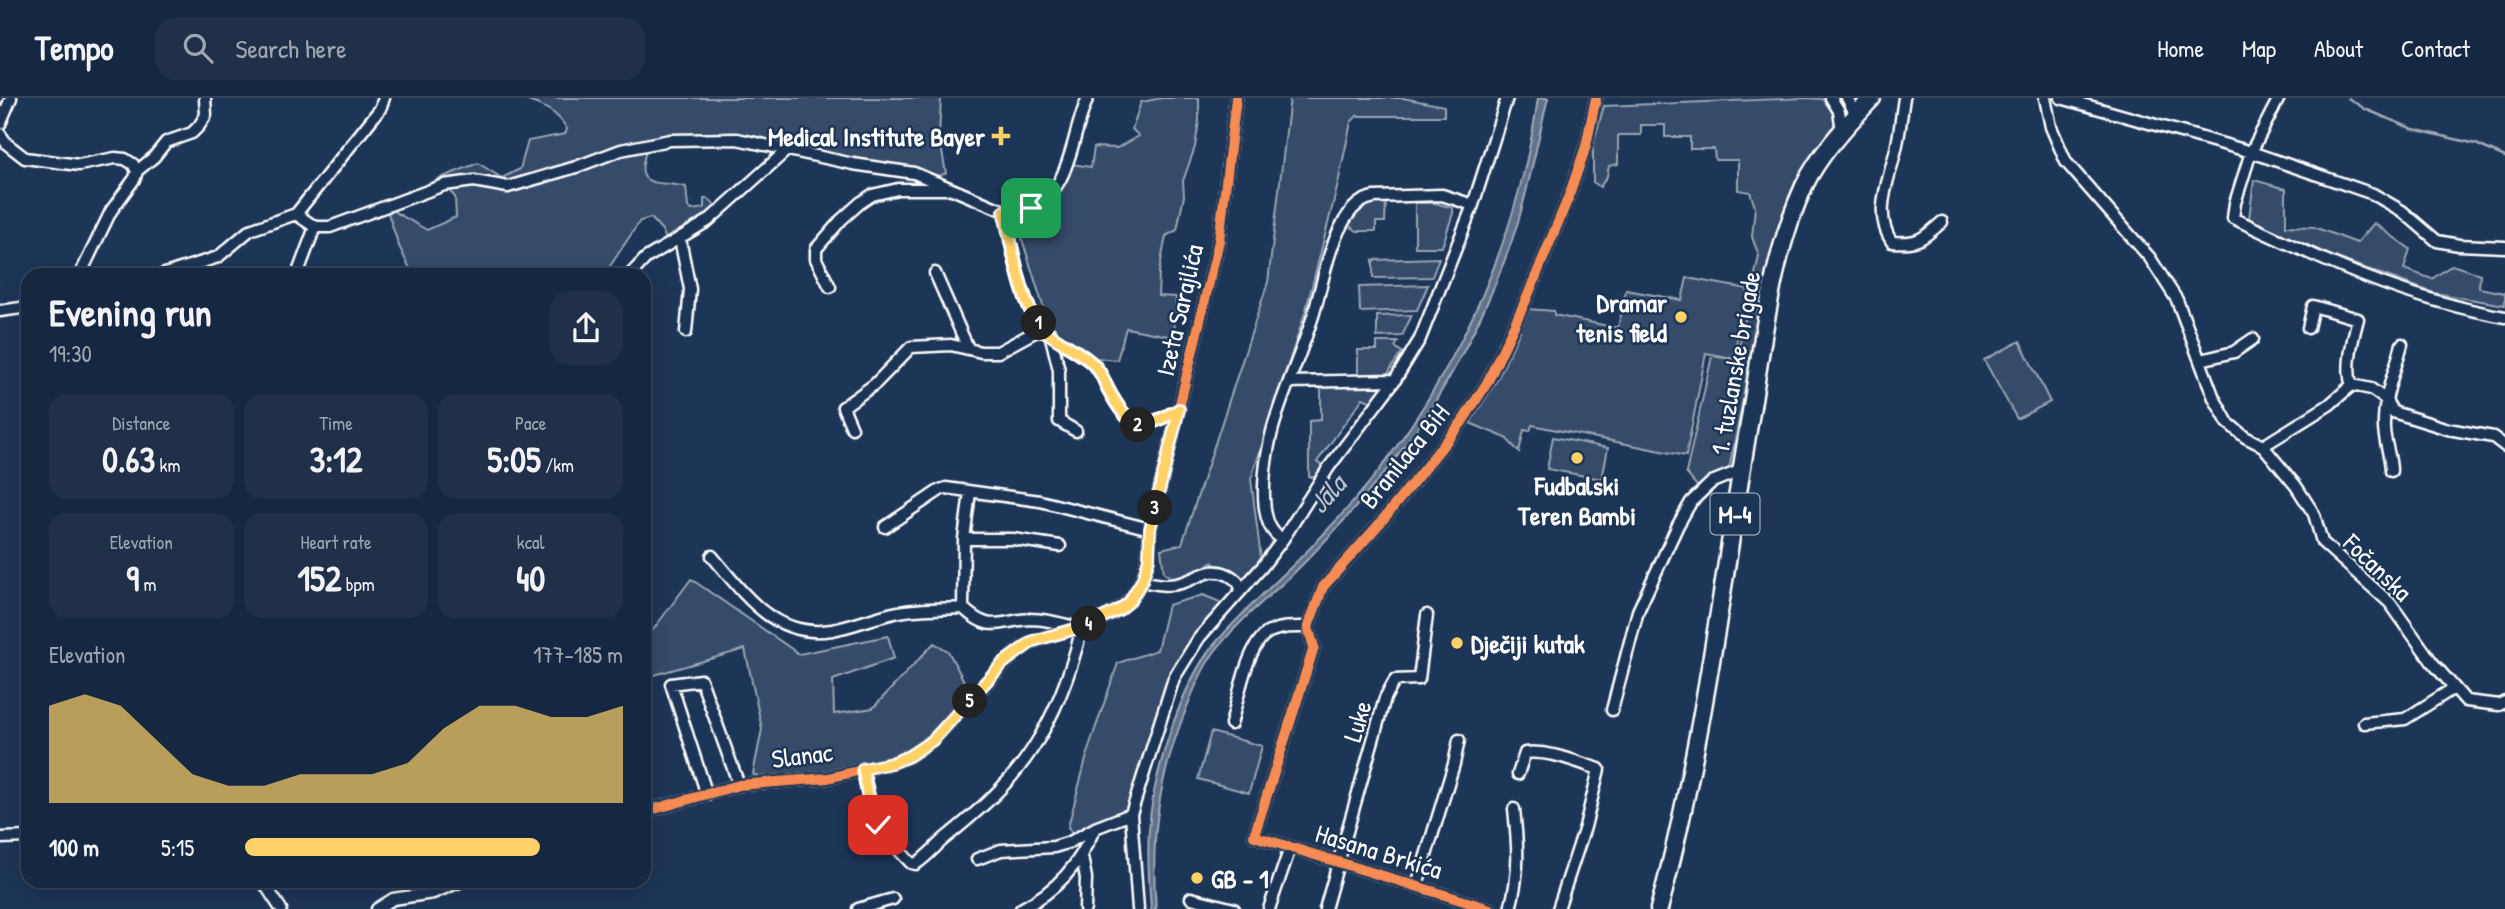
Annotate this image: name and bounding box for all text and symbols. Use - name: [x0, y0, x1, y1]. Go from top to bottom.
- search box: [155, 17, 645, 80]
- text: Tempo: [35, 26, 113, 70]
- icon: search: [179, 29, 217, 67]
- text: Search here: [235, 31, 347, 66]
- text: Home: [2157, 32, 2204, 64]
- text: Map: [2242, 32, 2276, 64]
- text: About: [2314, 32, 2363, 64]
- text: Contact: [2401, 32, 2470, 64]
- place label: Medical Institute Bayer: [768, 119, 986, 155]
- marker: Medical Institute Bayer: [991, 126, 1011, 146]
- pin: [1001, 178, 1061, 238]
- icon: arrive: [1012, 189, 1050, 227]
- street label: Izeta Sarajlića: [1147, 241, 1211, 379]
- street label: 1. tuzlanske brigade: [1702, 268, 1768, 458]
- place label: Dramar tenis field: [1575, 285, 1668, 350]
- text: Evening run: [49, 286, 212, 338]
- button: share: [549, 291, 623, 365]
- pin: 1: [1021, 306, 1056, 341]
- text: 1: [1035, 309, 1042, 335]
- marker: Dramar tenis field: [1673, 309, 1689, 325]
- text: 19:30: [49, 338, 92, 369]
- street label: Branilaca BiH: [1351, 396, 1457, 516]
- pin: 2: [1120, 408, 1156, 442]
- text: Distance: [112, 410, 170, 436]
- text: Time: [319, 410, 353, 436]
- text: Pace: [515, 410, 546, 436]
- text: 2: [1133, 411, 1142, 437]
- text: 0.63: [102, 436, 155, 483]
- text: 3:12: [310, 436, 362, 483]
- text: 5:05: [487, 436, 541, 483]
- marker: Fudbalski Teren Bambi: [1569, 450, 1585, 466]
- text: km: [155, 452, 180, 478]
- text: /km: [541, 452, 574, 478]
- water label: Jala: [1300, 464, 1356, 521]
- place label: Fudbalski Teren Bambi: [1517, 468, 1636, 533]
- pin: 3: [1138, 490, 1172, 526]
- text: 3: [1150, 494, 1159, 520]
- road number: M-4: [1710, 494, 1760, 534]
- street label: Fočanska: [2335, 525, 2420, 609]
- text: Elevation: [110, 529, 173, 555]
- text: Heart rate: [301, 529, 371, 555]
- text: kcal: [517, 529, 545, 555]
- text: 9: [126, 555, 139, 602]
- text: 152: [297, 555, 341, 602]
- text: 40: [516, 555, 545, 602]
- text: m: [139, 571, 156, 597]
- text: bpm: [341, 571, 375, 597]
- pin: 4: [1072, 606, 1106, 642]
- text: 4: [1085, 610, 1092, 636]
- place label: Dječiji kutak: [1471, 626, 1585, 661]
- marker: Dječiji kutak: [1449, 635, 1465, 651]
- text: Elevation: [49, 639, 125, 670]
- text: 177–185 m: [533, 639, 623, 670]
- pin: 5: [953, 684, 988, 718]
- text: 5: [965, 687, 974, 713]
- street label: Luke: [1334, 696, 1380, 746]
- street label: Slanac: [770, 734, 834, 776]
- pin: [848, 795, 908, 855]
- icon: check: [859, 806, 897, 844]
- street label: Hasana Brkića: [1311, 815, 1447, 887]
- text: 100 m: [49, 832, 99, 863]
- text: 5:15: [161, 832, 194, 863]
- place label: GB - 1: [1211, 861, 1269, 896]
- marker: GB - 1: [1189, 870, 1205, 886]

